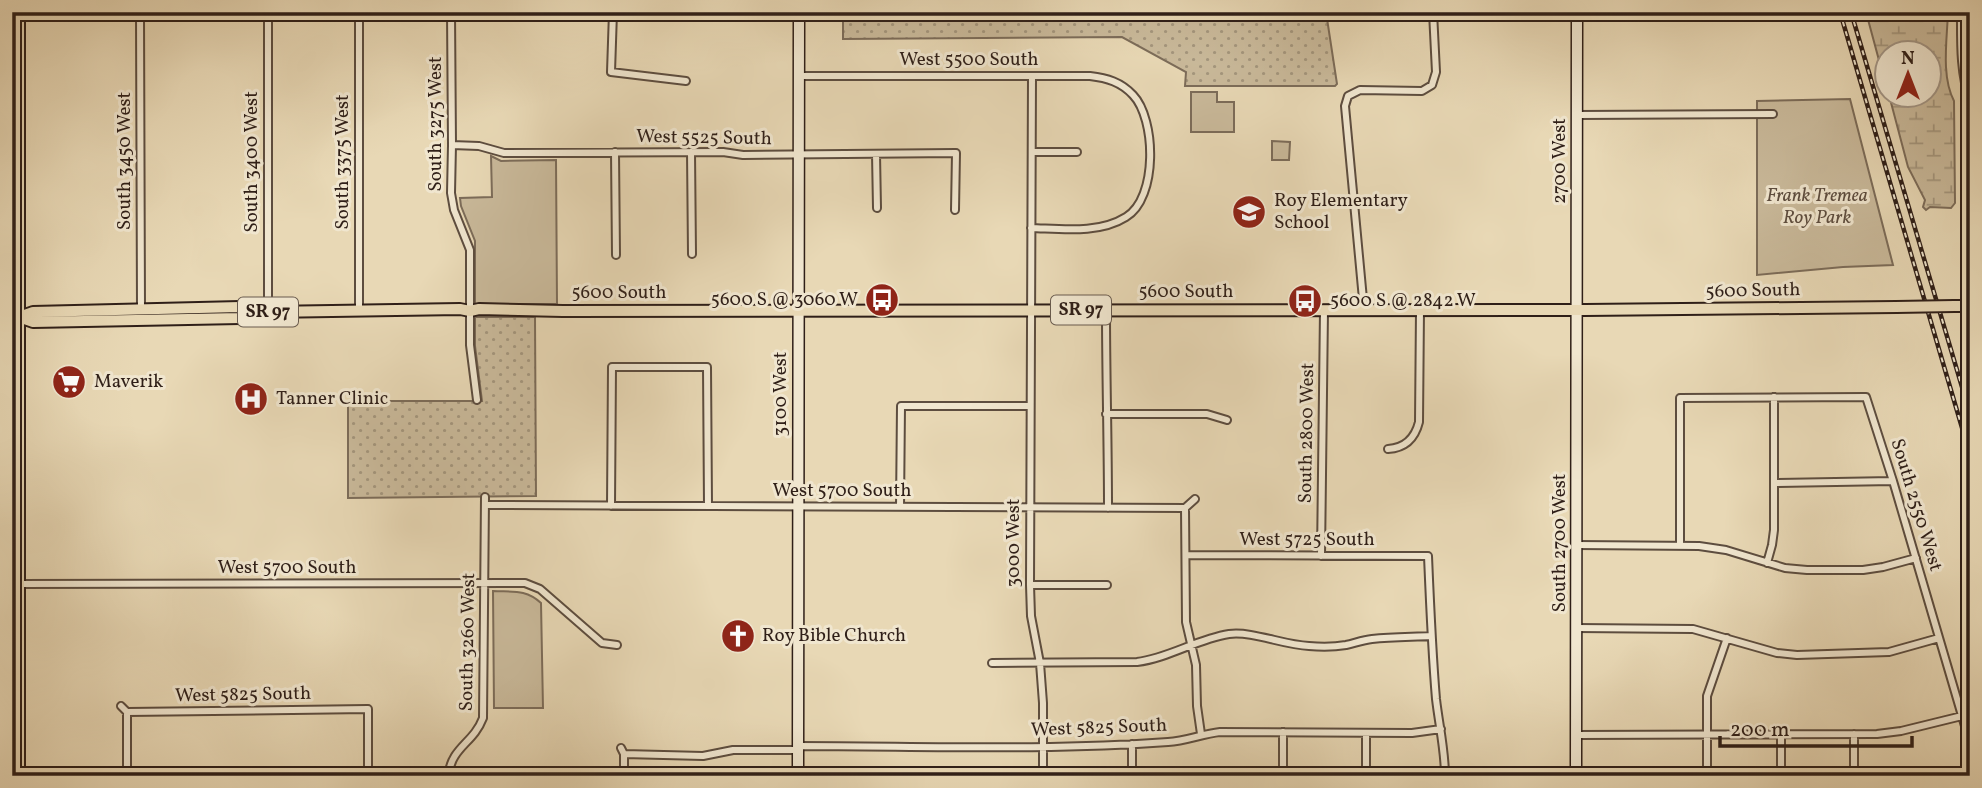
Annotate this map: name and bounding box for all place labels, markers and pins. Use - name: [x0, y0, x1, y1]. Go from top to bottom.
- place label: Roy Elementary School: [1274, 188, 1408, 236]
- school or university icon: Roy Elementary School: [1230, 193, 1268, 231]
- bus stop icon: 5600 S @ 3060 W: [863, 281, 901, 319]
- bus stop icon: 5600 S @ 2842 W: [1286, 282, 1324, 320]
- place label: 5600 S @ 3060 W: [711, 287, 858, 313]
- place label: 5600 S @ 2842 W: [1330, 288, 1476, 314]
- supermarket icon: Maverik: [50, 363, 88, 401]
- place label: Maverik: [94, 369, 163, 395]
- hospital icon: Tanner Clinic: [232, 380, 270, 418]
- place label: Tanner Clinic: [276, 386, 388, 412]
- church icon: Roy Bible Church: [719, 617, 757, 655]
- place label: Roy Bible Church: [762, 623, 906, 649]

